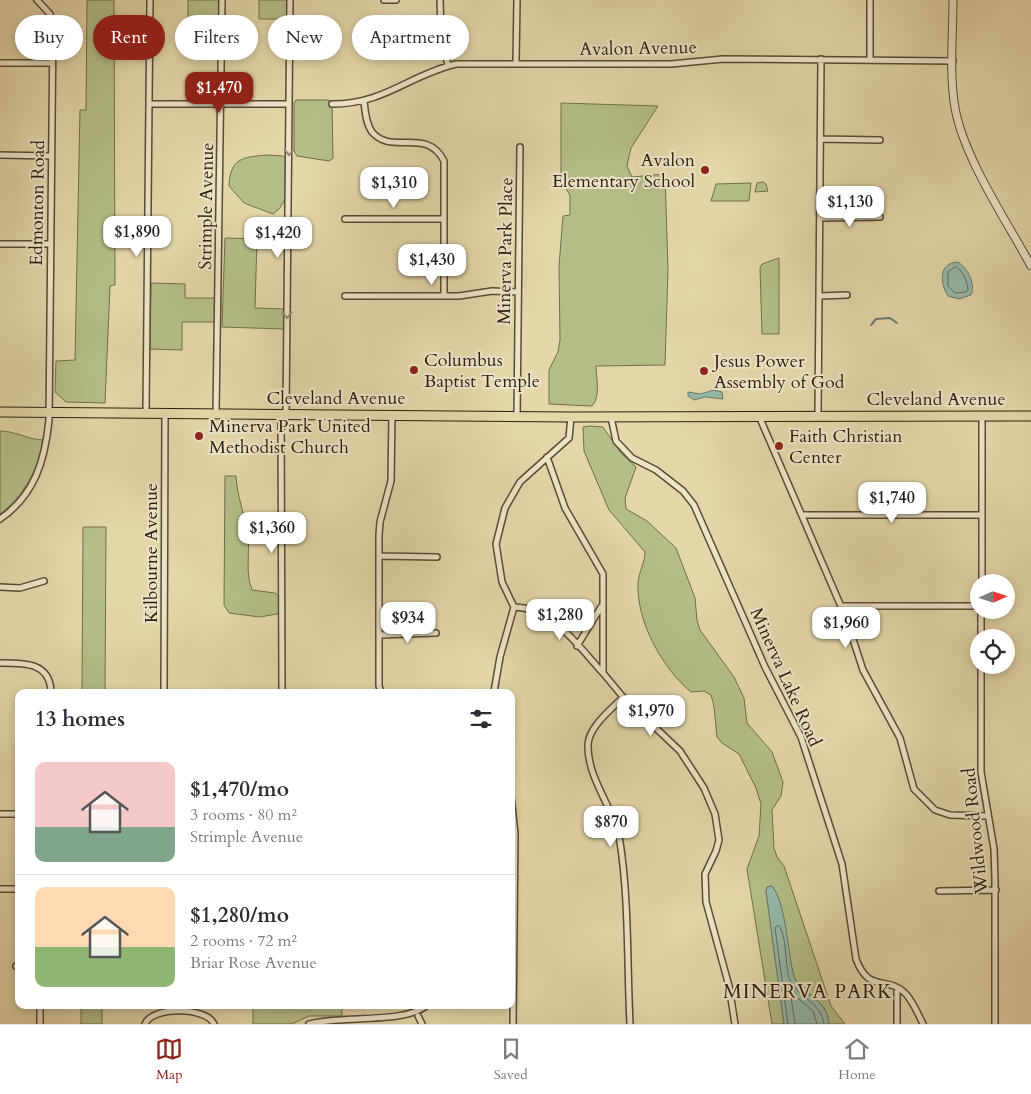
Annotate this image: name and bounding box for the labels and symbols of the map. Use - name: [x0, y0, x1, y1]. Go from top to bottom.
- street label: Avalon Avenue: [579, 35, 697, 62]
- pin: $1,470: [178, 72, 260, 114]
- street label: Edmonton Road: [24, 139, 51, 266]
- street label: Strimple Avenue: [193, 142, 220, 270]
- place label: Avalon Elementary School: [552, 148, 696, 194]
- one-way arrow: [284, 149, 294, 157]
- marker: Avalon Elementary School: [699, 164, 711, 176]
- pin: $1,310: [353, 166, 435, 209]
- street label: Minerva Park Place: [492, 177, 519, 325]
- pin: $1,130: [809, 186, 891, 228]
- pin: $1,890: [96, 216, 178, 258]
- pin: $1,420: [237, 216, 319, 259]
- pin: $1,430: [391, 244, 473, 286]
- one-way arrow: [282, 312, 292, 319]
- place label: Columbus Baptist Temple: [424, 348, 540, 394]
- place label: Jesus Power Assembly of God: [711, 349, 845, 395]
- marker: Columbus Baptist Temple: [408, 364, 420, 376]
- marker: Jesus Power Assembly of God: [698, 365, 710, 377]
- street label: Cleveland Avenue: [266, 386, 406, 411]
- street label: Cleveland Avenue: [866, 387, 1006, 412]
- place label: Minerva Park United Methodist Church: [209, 414, 371, 460]
- place label: Faith Christian Center: [789, 424, 903, 470]
- marker: Minerva Park United Methodist Church: [193, 430, 205, 442]
- marker: Faith Christian Center: [773, 440, 785, 452]
- pin: $1,740: [851, 482, 933, 524]
- street label: Kilbourne Avenue: [139, 483, 164, 623]
- pin: $1,360: [231, 512, 313, 554]
- north arrow: [970, 574, 1015, 619]
- pin: $1,280: [519, 598, 601, 641]
- pin: $934: [378, 602, 438, 644]
- street label: Minerva Lake Road: [744, 604, 828, 751]
- pin: $1,960: [805, 606, 887, 649]
- pin: $1,970: [610, 694, 692, 737]
- street label: Wildwood Road: [956, 766, 995, 896]
- pin: $870: [581, 806, 641, 848]
- district label: MINERVA PARK: [723, 978, 893, 1005]

